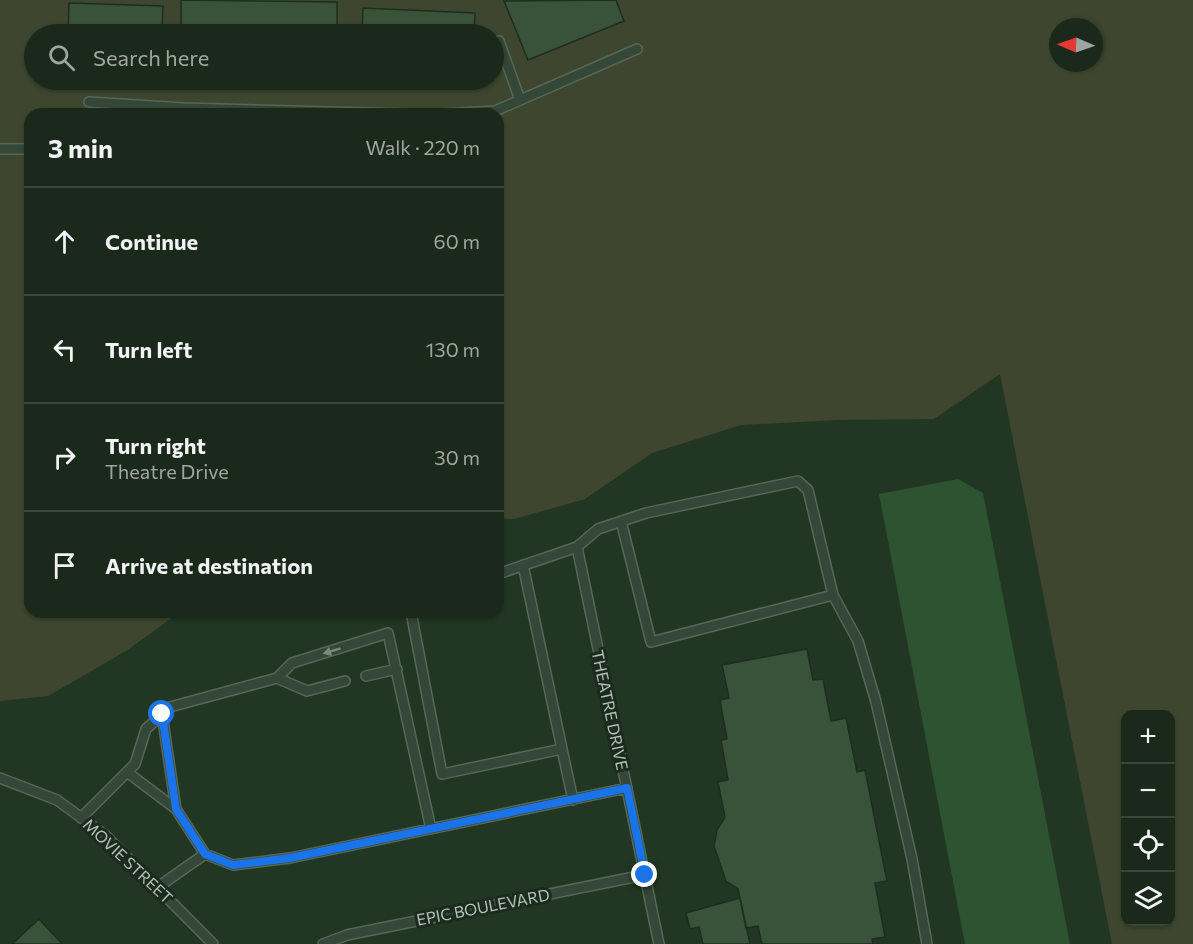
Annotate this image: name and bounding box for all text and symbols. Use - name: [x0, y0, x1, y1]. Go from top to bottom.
- north arrow: [1049, 18, 1103, 72]
- search box: [24, 24, 504, 90]
- icon: search: [45, 41, 78, 74]
- text: Search here: [93, 44, 209, 71]
- text: 3 min: [48, 132, 113, 163]
- text: Walk · 220 m: [365, 135, 480, 159]
- icon: ahead: [48, 225, 81, 258]
- text: Continue: [105, 228, 198, 255]
- text: 60 m: [434, 229, 480, 253]
- icon: left: [48, 333, 81, 366]
- text: Turn left: [105, 336, 192, 363]
- text: 130 m: [426, 337, 480, 361]
- text: Turn right: [105, 432, 206, 459]
- icon: right: [48, 441, 81, 474]
- text: 30 m: [434, 445, 480, 469]
- text: Theatre Drive: [105, 459, 229, 483]
- icon: arrive: [48, 549, 81, 582]
- text: Arrive at destination: [105, 552, 313, 579]
- one-way arrow: [323, 647, 341, 656]
- street label: THEATRE DRIVE: [588, 648, 633, 772]
- route start: [148, 700, 174, 726]
- map controls: [1121, 710, 1175, 926]
- button: +: [1121, 710, 1175, 764]
- button: −: [1121, 764, 1175, 818]
- street label: MOVIE STREET: [80, 814, 177, 907]
- button: locate: [1121, 818, 1175, 872]
- route end: [631, 861, 657, 887]
- button: layers: [1121, 872, 1175, 926]
- street label: EPIC BOULEVARD: [415, 884, 551, 929]

